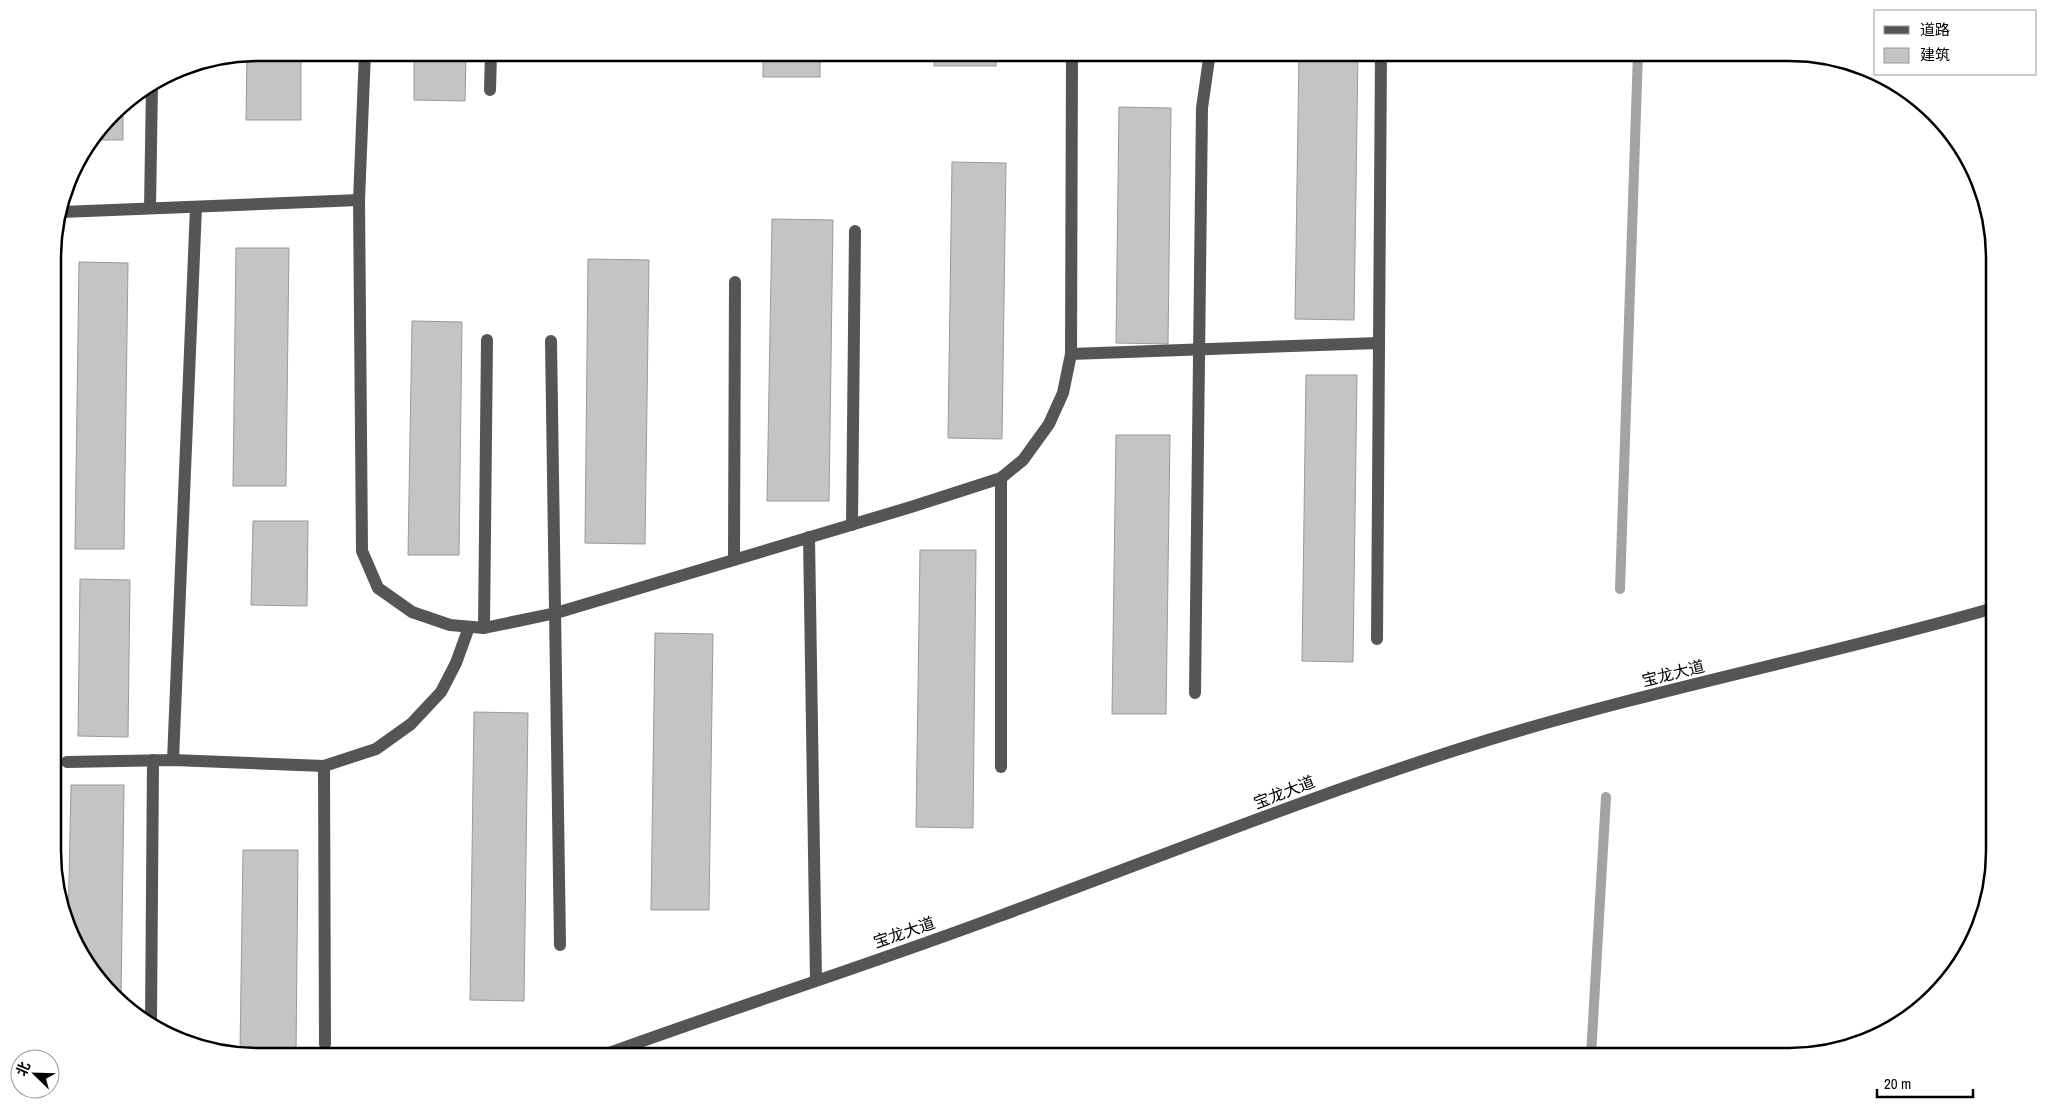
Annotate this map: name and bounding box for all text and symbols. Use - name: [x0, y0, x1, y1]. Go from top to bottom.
- legend: [1874, 10, 2037, 75]
- text: 道路: [1920, 19, 1950, 40]
- text: 建筑: [1920, 44, 1950, 65]
- street label: 宝龙大道: [1639, 655, 1707, 691]
- street label: 宝龙大道: [1250, 770, 1318, 814]
- street label: 宝龙大道: [870, 911, 938, 953]
- north arrow: [10, 1049, 60, 1099]
- text: 北: [12, 1059, 34, 1079]
- scale bar: [1877, 1066, 1973, 1098]
- text: 20 m: [1884, 1073, 1911, 1094]

